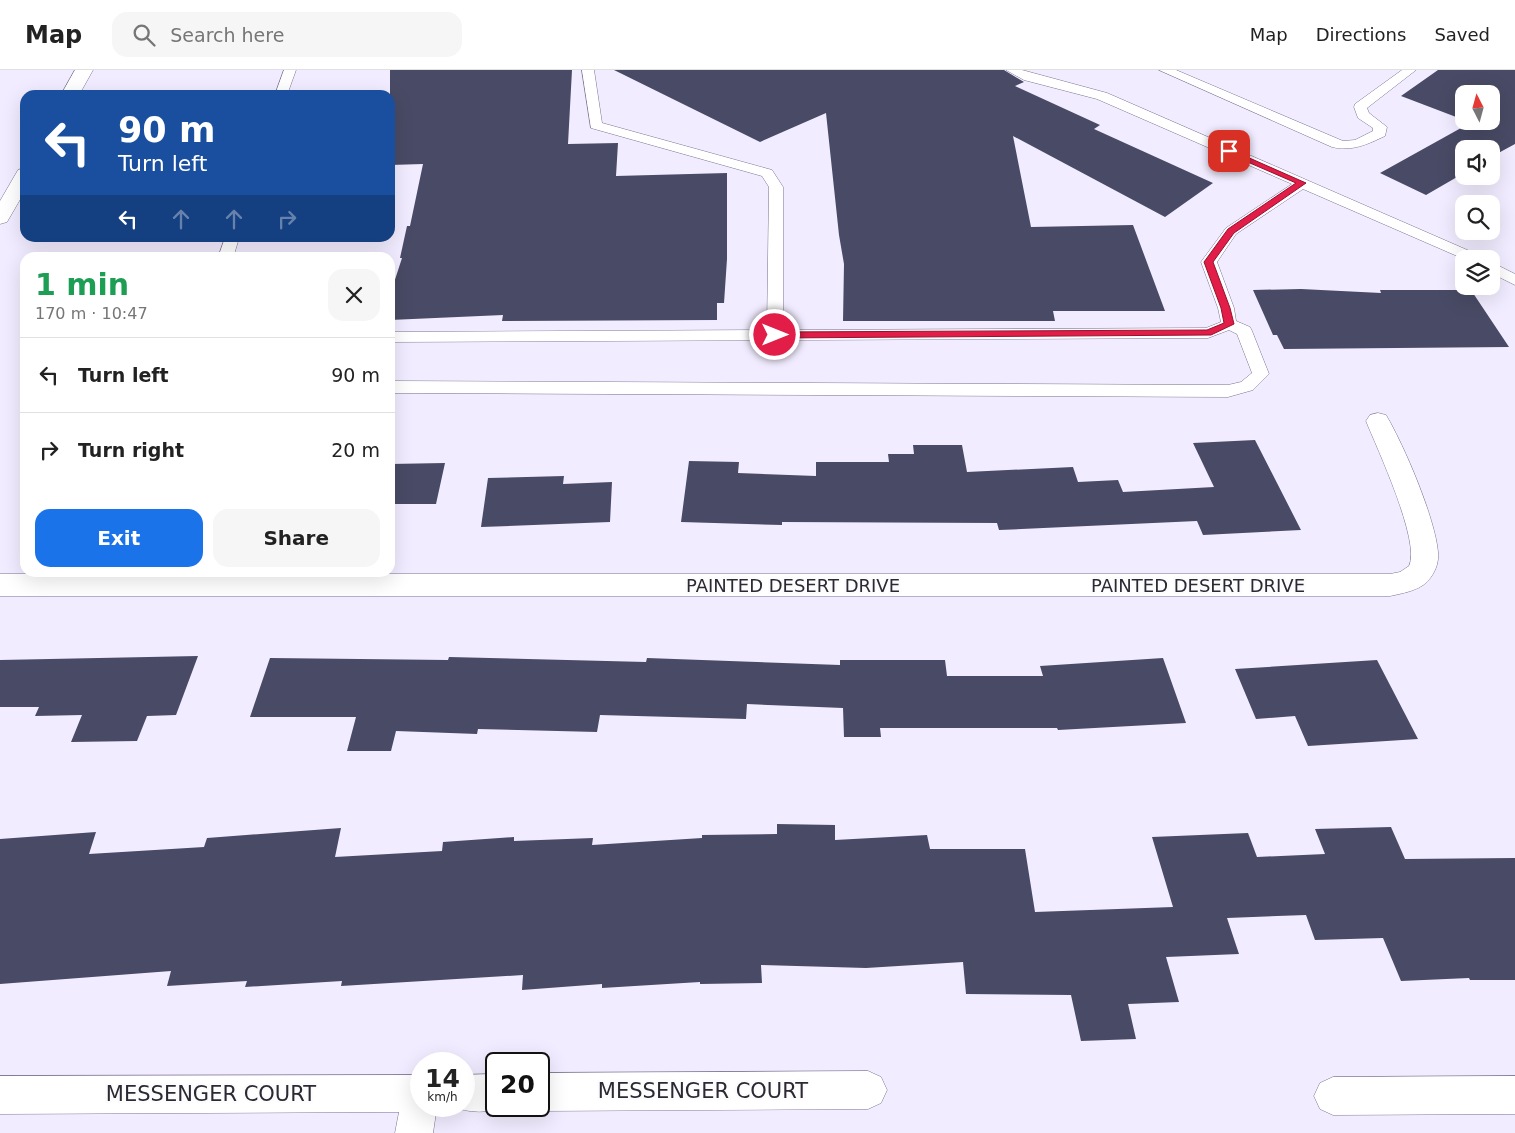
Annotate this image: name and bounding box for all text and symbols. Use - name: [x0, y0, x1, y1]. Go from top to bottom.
- search box: [112, 12, 462, 57]
- text: Map: [25, 21, 82, 49]
- icon: search: [130, 21, 158, 49]
- text: Search here: [170, 24, 284, 46]
- text: Map: [1250, 24, 1288, 45]
- text: Directions: [1316, 24, 1406, 45]
- text: Saved: [1434, 24, 1490, 45]
- north arrow: [1455, 85, 1500, 130]
- map controls: [1455, 85, 1500, 295]
- icon: left: [35, 110, 100, 175]
- text: 90 m: [118, 110, 215, 150]
- pin: [1208, 130, 1250, 172]
- icon: arrive: [1215, 137, 1243, 165]
- button: sound: [1455, 140, 1500, 185]
- text: Turn left: [118, 151, 207, 176]
- button: search: [1455, 195, 1500, 240]
- icon: left: [114, 205, 142, 233]
- icon: ahead: [167, 205, 195, 233]
- icon: ahead: [220, 205, 248, 233]
- icon: right: [273, 205, 301, 233]
- button: layers: [1455, 250, 1500, 295]
- text: 1 min: [35, 267, 129, 302]
- button: close: [328, 269, 380, 321]
- text: 170 m · 10:47: [35, 304, 148, 323]
- position arrow: [748, 308, 800, 360]
- icon: left: [35, 361, 63, 389]
- text: Turn left: [78, 364, 169, 386]
- text: 90 m: [331, 364, 380, 386]
- icon: right: [35, 436, 63, 464]
- text: Turn right: [78, 439, 184, 461]
- text: 20 m: [331, 439, 380, 461]
- button: Exit: [35, 509, 203, 567]
- button: Share: [213, 509, 380, 567]
- street label: PAINTED DESERT DRIVE: [686, 575, 900, 596]
- street label: PAINTED DESERT DRIVE: [1091, 575, 1305, 596]
- speed limit sign: 20: [485, 1052, 550, 1117]
- text: 14: [425, 1064, 460, 1093]
- street label: MESSENGER COURT: [598, 1079, 808, 1103]
- street label: MESSENGER COURT: [106, 1082, 316, 1106]
- text: km/h: [427, 1090, 458, 1104]

